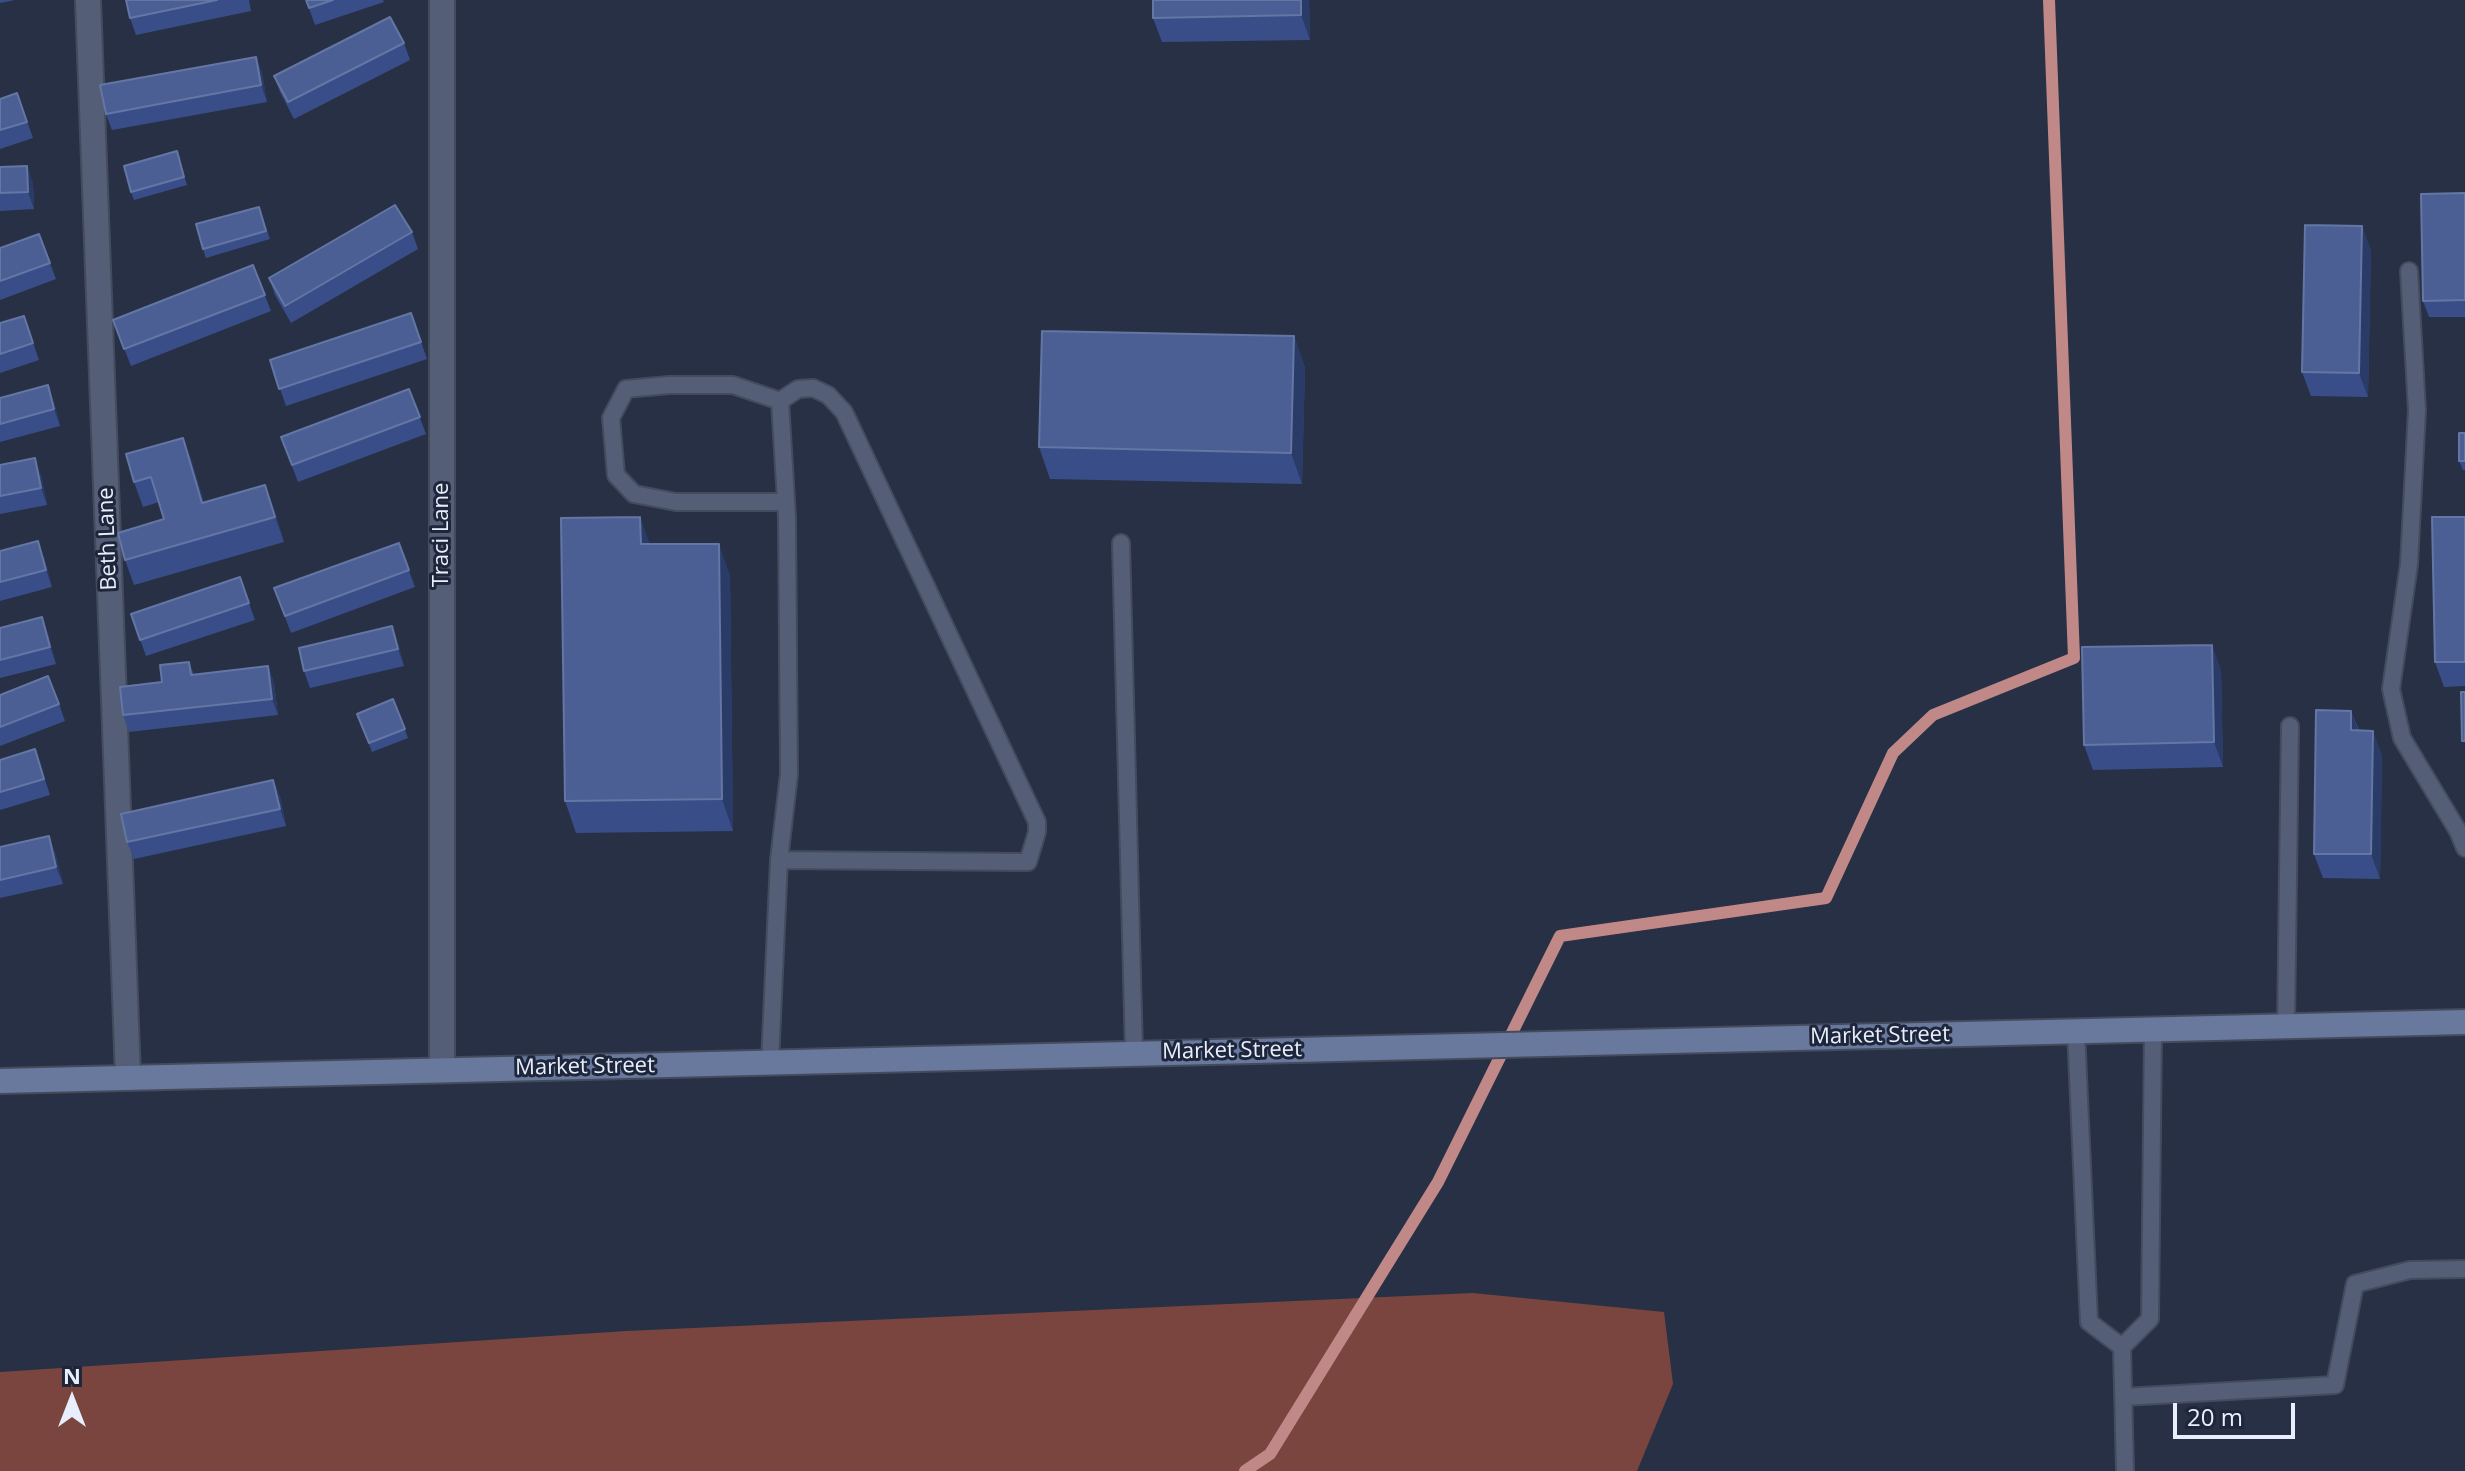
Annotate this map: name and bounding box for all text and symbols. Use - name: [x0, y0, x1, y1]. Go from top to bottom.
- street label: Traci Lane: [429, 483, 455, 587]
- street label: Beth Lane: [93, 487, 123, 591]
- street label: Market Street: [1810, 1022, 1950, 1050]
- street label: Market Street: [1162, 1037, 1302, 1065]
- street label: Market Street: [515, 1053, 655, 1081]
- north arrow: [32, 1359, 112, 1439]
- text: N: [63, 1360, 81, 1390]
- scale bar: [2177, 1387, 2299, 1437]
- text: 20 m: [2187, 1400, 2243, 1433]

